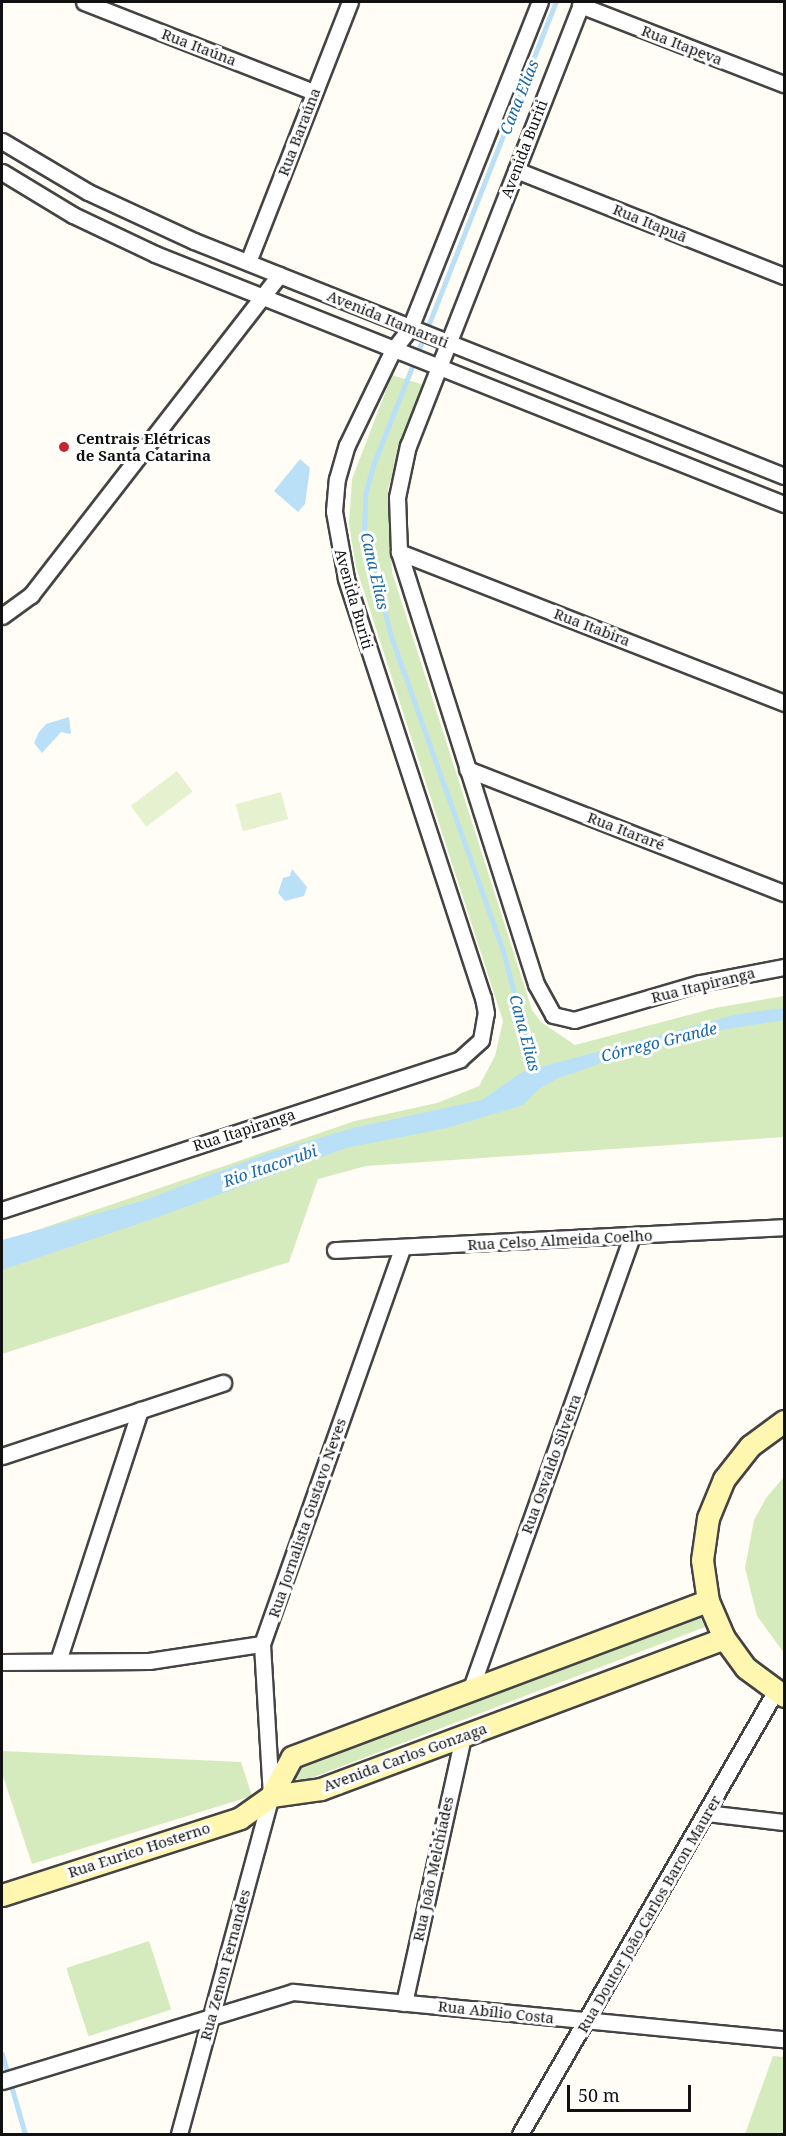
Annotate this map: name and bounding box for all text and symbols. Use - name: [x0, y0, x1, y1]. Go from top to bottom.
- street label: Rua Itapeva: [639, 21, 725, 69]
- street label: Rua Itaúna: [159, 25, 239, 69]
- water label: Cana Elias: [495, 57, 543, 137]
- street label: Rua Baraúna: [274, 85, 324, 179]
- street label: Avenida Buriti: [497, 97, 551, 201]
- street label: Rua Itapuã: [610, 200, 690, 246]
- street label: Avenida Itamarati: [325, 286, 451, 352]
- place label: Centrais Elétricas de Santa Catarina: [76, 429, 211, 464]
- marker: Centrais Elétricas de Santa Catarina: [57, 440, 71, 454]
- water label: Cana Elias: [357, 531, 393, 611]
- street label: Avenida Buriti: [331, 547, 377, 651]
- street label: Rua Itabira: [551, 604, 633, 650]
- street label: Rua Itararé: [585, 808, 667, 854]
- street label: Rua Itapiranga: [649, 963, 757, 1007]
- water label: Cana Elias: [506, 993, 544, 1073]
- water label: Córrego Grande: [599, 1018, 719, 1066]
- street label: Rua Itapiranga: [191, 1105, 297, 1155]
- water label: Rio Itacorubi: [221, 1141, 319, 1191]
- street label: Rua Celso Almeida Coelho: [467, 1226, 653, 1254]
- street label: Rua Osvaldo Silveira: [517, 1392, 585, 1536]
- street label: Rua Jornalista Gustavo Neves: [264, 1416, 350, 1620]
- street label: Avenida Carlos Gonzaga: [321, 1719, 489, 1795]
- street label: Rua Doutor João Carlos Baron Maurer: [573, 1792, 725, 2036]
- street label: Rua João Melchíades: [409, 1795, 457, 1943]
- street label: Rua Eurico Hosterno: [66, 1819, 212, 1881]
- street label: Rua Zenon Fernandes: [196, 1887, 254, 2043]
- street label: Rua Abílio Costa: [437, 1997, 555, 2027]
- scale bar: [570, 2073, 694, 2111]
- text: 50 m: [578, 2083, 620, 2107]

